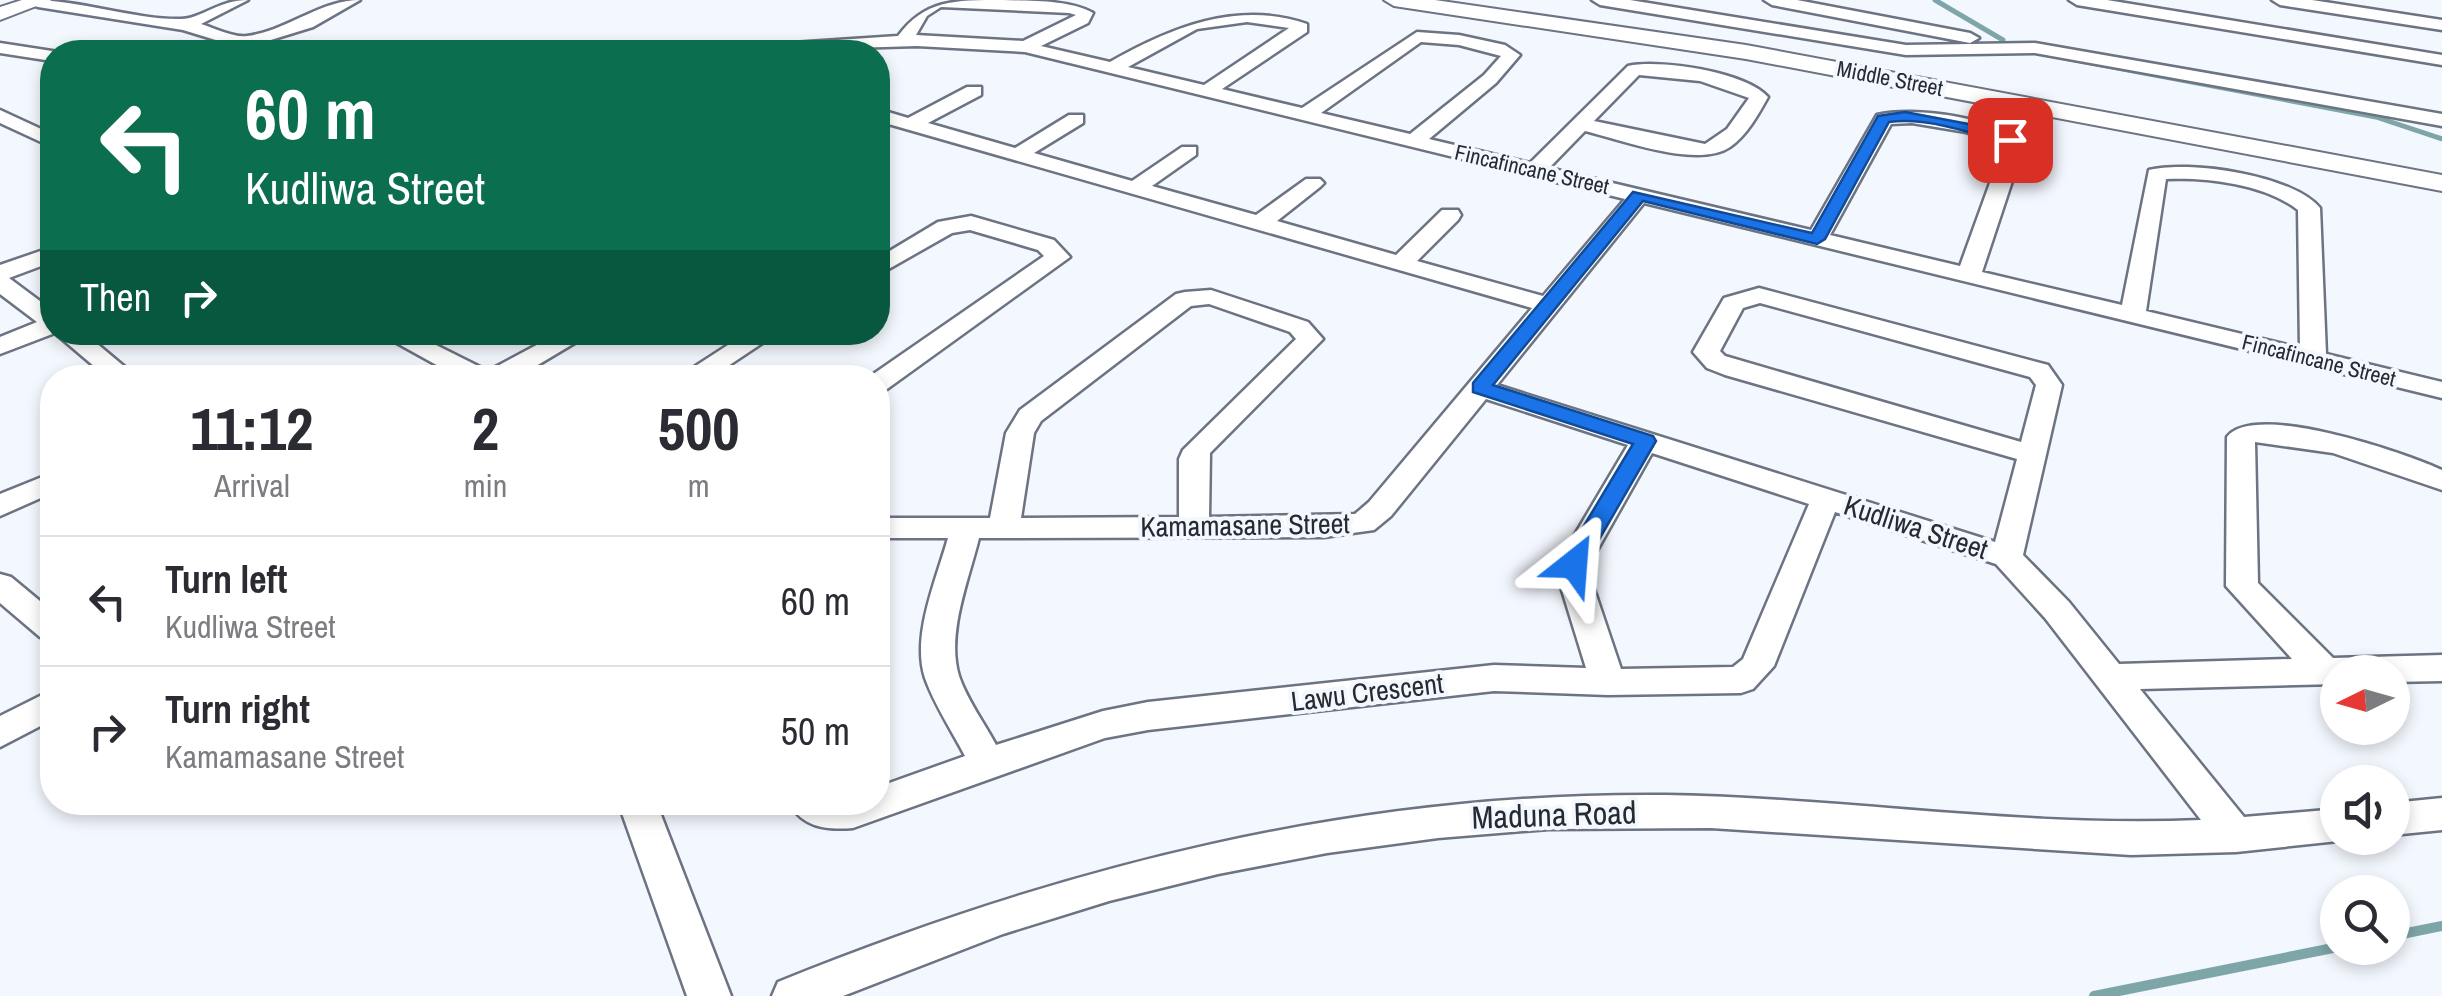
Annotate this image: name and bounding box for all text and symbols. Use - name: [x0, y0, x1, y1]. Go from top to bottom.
- street label: Middle Street: [1834, 53, 1946, 103]
- text: 60 m: [245, 67, 376, 161]
- icon: left: [80, 80, 210, 210]
- pin: [1968, 98, 2053, 183]
- icon: arrive: [1983, 113, 2038, 168]
- street label: Fincafincane Street: [1452, 137, 1612, 201]
- text: Kudliwa Street: [245, 157, 485, 218]
- icon: right: [171, 270, 226, 325]
- text: Then: [80, 272, 151, 323]
- street label: Fincafincane Street: [2239, 326, 2399, 394]
- text: 11:12: [190, 388, 313, 469]
- text: 2: [472, 388, 499, 469]
- text: 500: [658, 388, 740, 469]
- text: Arrival: [214, 464, 290, 507]
- text: min: [464, 464, 507, 507]
- text: m: [688, 464, 710, 507]
- street label: Kudliwa Street: [1839, 486, 1993, 568]
- street label: Kamamasane Street: [1140, 504, 1350, 546]
- position arrow: [1522, 512, 1626, 616]
- text: Turn left: [165, 554, 287, 605]
- icon: left: [80, 574, 135, 629]
- text: 60 m: [781, 576, 850, 627]
- text: Kudliwa Street: [165, 605, 336, 648]
- north arrow: [2320, 655, 2410, 745]
- map controls: [2320, 655, 2410, 965]
- street label: Lawu Crescent: [1289, 664, 1445, 720]
- text: Turn right: [165, 684, 310, 735]
- icon: right: [80, 704, 135, 759]
- text: 50 m: [781, 706, 850, 757]
- text: Kamamasane Street: [165, 735, 404, 778]
- button: sound: [2320, 765, 2410, 855]
- street label: Maduna Road: [1471, 790, 1637, 839]
- button: search: [2320, 875, 2410, 965]

